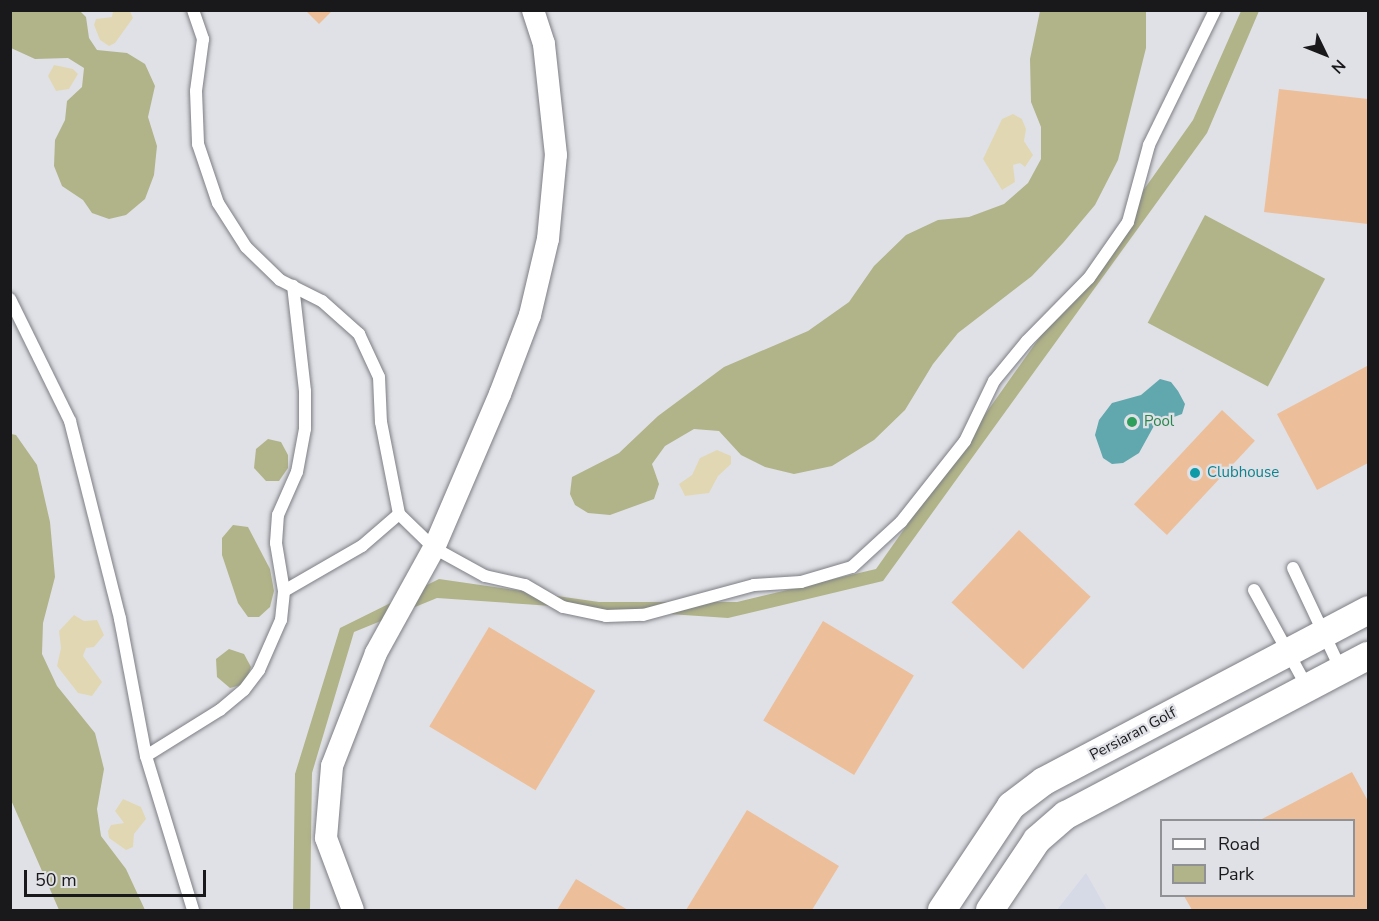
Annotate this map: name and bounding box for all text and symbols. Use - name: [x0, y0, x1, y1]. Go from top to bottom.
- north arrow: [1295, 24, 1355, 84]
- text: N: [1326, 54, 1350, 78]
- place label: Pool: [1144, 413, 1174, 431]
- marker: Pool: [1125, 415, 1139, 429]
- place label: Clubhouse: [1207, 464, 1279, 482]
- marker: Clubhouse: [1188, 466, 1202, 480]
- street label: Persiaran Golf: [1087, 704, 1179, 764]
- legend: [1160, 819, 1355, 897]
- text: Road: [1218, 832, 1260, 856]
- scale bar: [27, 858, 208, 896]
- text: Park: [1218, 862, 1254, 886]
- text: 50 m: [35, 868, 77, 892]

